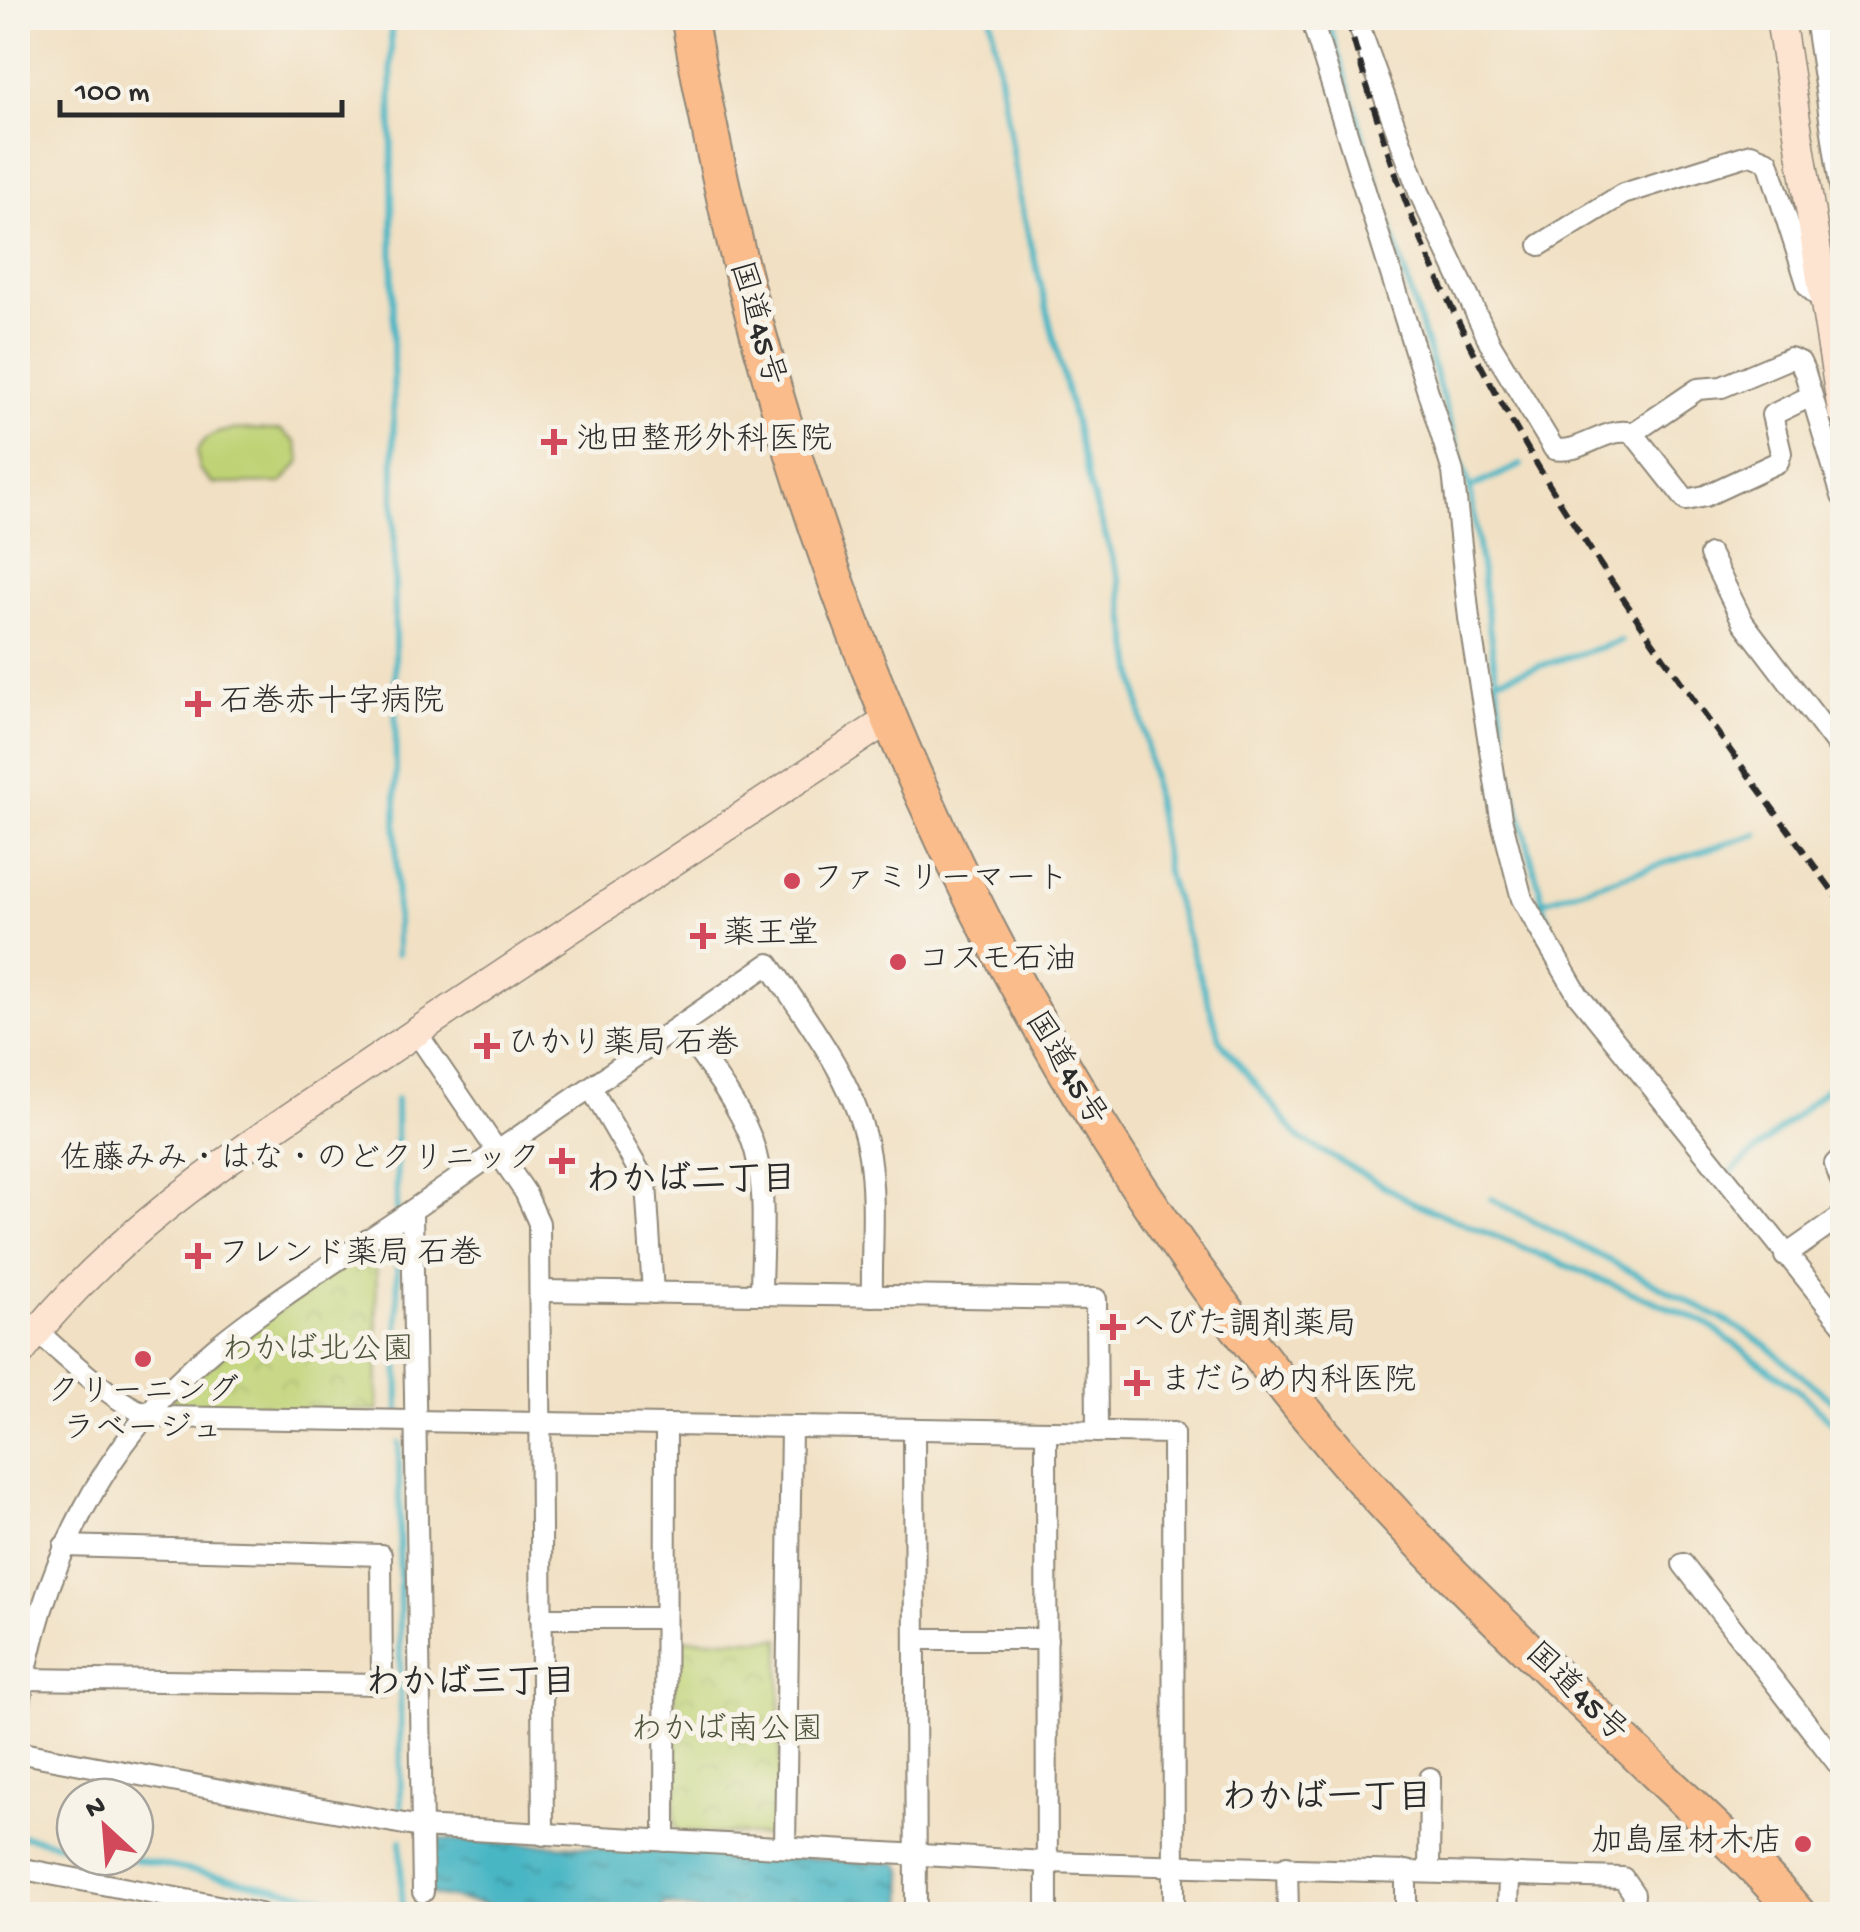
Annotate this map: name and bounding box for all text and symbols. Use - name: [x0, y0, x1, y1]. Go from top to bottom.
- scale bar: [60, 55, 342, 117]
- text: 100 m: [74, 77, 150, 112]
- street label: 国道45号: [719, 257, 792, 391]
- place label: 池田整形外科医院: [576, 422, 832, 461]
- marker: 池田整形外科医院: [541, 429, 567, 455]
- place label: 石巻赤十字病院: [220, 683, 444, 723]
- marker: 石巻赤十字病院: [185, 691, 211, 717]
- place label: ファミリーマート: [812, 862, 1069, 900]
- marker: ファミリーマート: [781, 870, 803, 892]
- place label: 薬王堂: [723, 916, 819, 955]
- marker: 薬王堂: [692, 925, 714, 947]
- place label: コスモ石油: [918, 943, 1077, 981]
- marker: コスモ石油: [887, 951, 909, 973]
- street label: 国道45号: [1015, 1005, 1114, 1135]
- place label: ひかり薬局 石巻: [507, 1025, 739, 1065]
- marker: ひかり薬局 石巻: [476, 1035, 498, 1057]
- place label: 佐藤みみ・はな・のどクリニック: [60, 1140, 540, 1180]
- marker: 佐藤みみ・はな・のどクリニック: [549, 1148, 575, 1174]
- district label: わかば二丁目: [586, 1161, 796, 1203]
- place label: フレンド薬局 石巻: [218, 1235, 482, 1275]
- marker: フレンド薬局 石巻: [187, 1245, 209, 1267]
- place label: へびた調剤薬局: [1133, 1307, 1357, 1346]
- marker: へびた調剤薬局: [1102, 1316, 1124, 1338]
- park label: わかば北公園: [222, 1332, 414, 1371]
- marker: クリーニング ラベージュ: [132, 1348, 154, 1370]
- place label: まだらめ内科医院: [1160, 1363, 1416, 1402]
- marker: まだらめ内科医院: [1124, 1370, 1150, 1396]
- place label: クリーニング ラベージュ: [47, 1374, 239, 1450]
- street label: 国道45号: [1516, 1635, 1635, 1752]
- district label: わかば三丁目: [366, 1664, 576, 1706]
- park label: わかば南公園: [631, 1711, 823, 1751]
- north arrow: [55, 1777, 155, 1877]
- district label: わかば一丁目: [1222, 1779, 1432, 1821]
- text: N: [81, 1790, 111, 1827]
- place label: 加島屋材木店: [1591, 1823, 1783, 1863]
- marker: 加島屋材木店: [1792, 1833, 1814, 1855]

